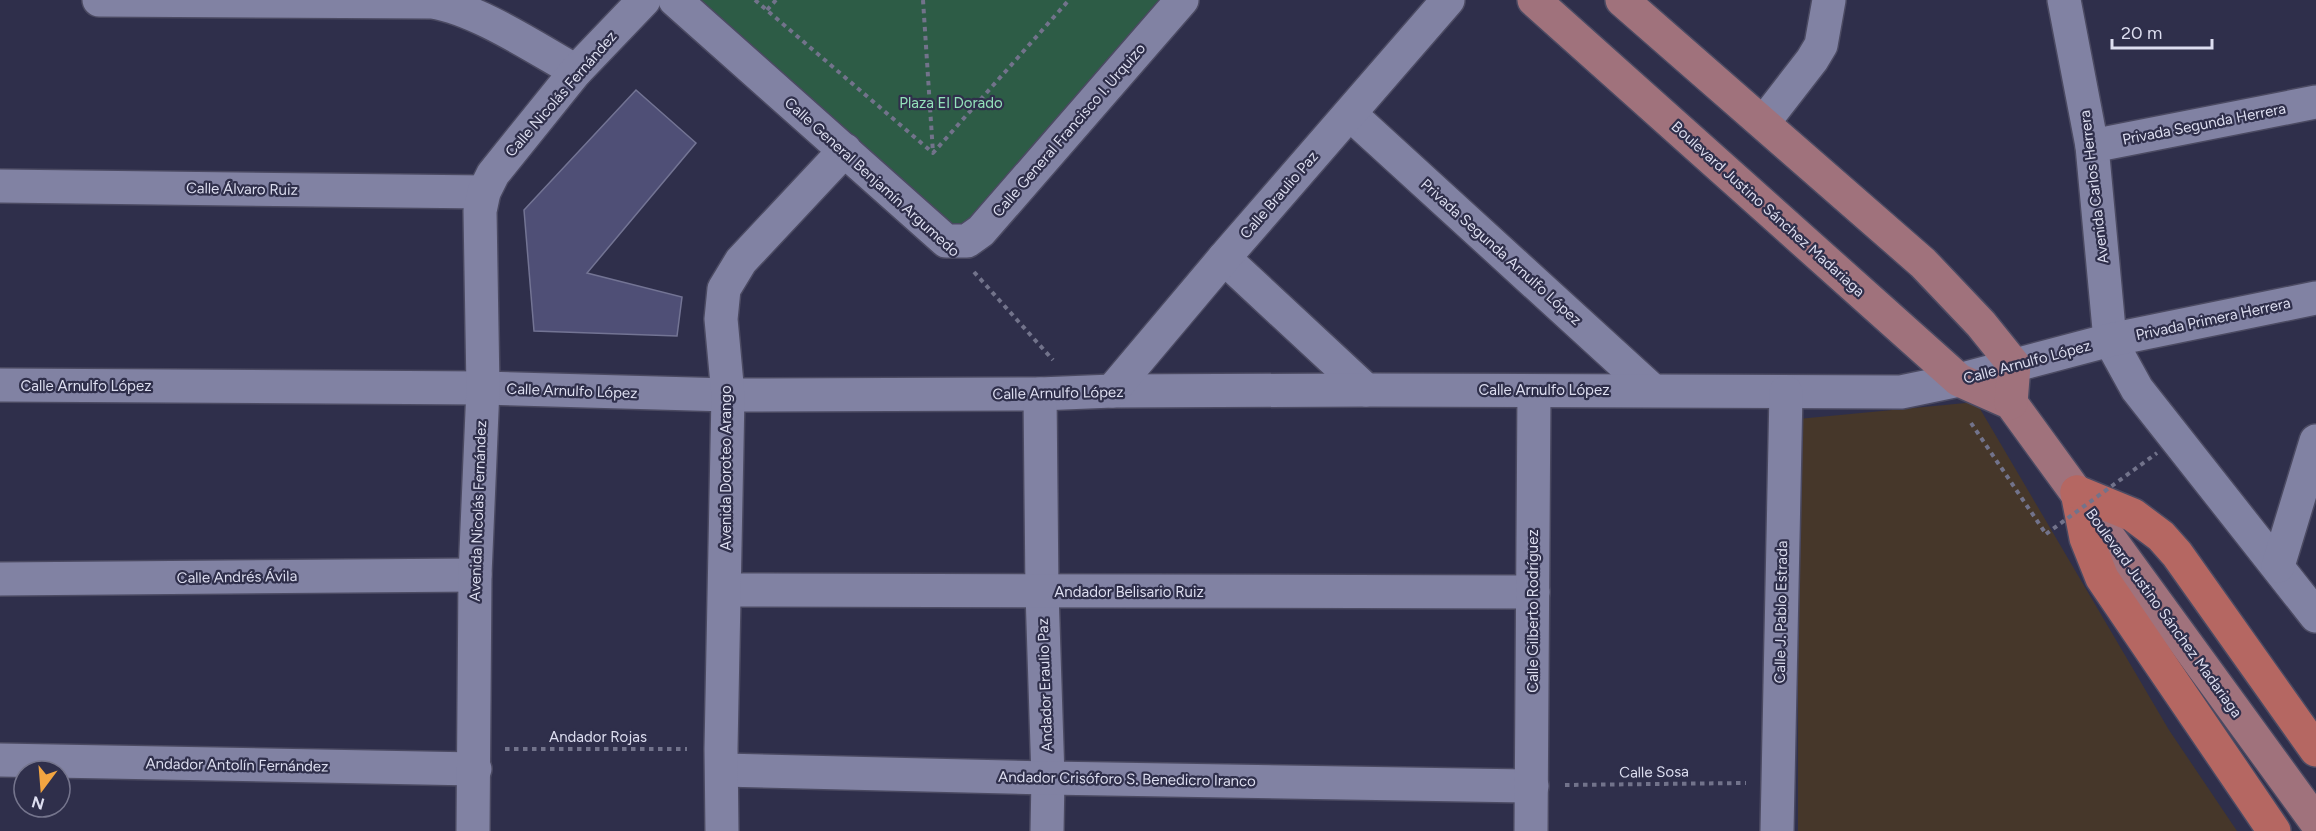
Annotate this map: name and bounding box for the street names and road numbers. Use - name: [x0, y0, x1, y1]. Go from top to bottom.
- street label: Calle Nicolás Fernández: [502, 28, 620, 160]
- street label: Calle General Francisco I. Urquizo: [989, 39, 1150, 221]
- street label: Calle General Benjamín Argumedo: [781, 94, 963, 261]
- street label: Privada Segunda Herrera: [2121, 99, 2287, 149]
- street label: Avenida Carlos Herrera: [2076, 109, 2112, 265]
- street label: Boulevard Justino Sánchez Madariaga: [1668, 117, 1868, 301]
- street label: Calle Braulio Paz: [1236, 148, 1322, 242]
- street label: Privada Segunda Arnulfo López: [1417, 175, 1585, 329]
- street label: Calle Álvaro Ruiz: [186, 179, 298, 199]
- street label: Privada Primera Herrera: [2134, 294, 2292, 344]
- street label: Calle Arnulfo López: [1961, 336, 2093, 388]
- street label: Calle Arnulfo López: [20, 377, 152, 395]
- street label: Calle Arnulfo López: [506, 380, 638, 402]
- street label: Calle Arnulfo López: [1478, 381, 1610, 399]
- street label: Calle Arnulfo López: [992, 383, 1124, 403]
- street label: Avenida Doroteo Arango: [717, 385, 735, 551]
- street label: Avenida Nicolás Fernández: [466, 420, 490, 602]
- street label: Boulevard Justino Sánchez Madariaga: [2082, 505, 2246, 721]
- street label: Calle Gilberto Rodríguez: [1524, 529, 1542, 693]
- street label: Calle J. Pablo Estrada: [1771, 540, 1791, 684]
- street label: Calle Andrés Ávila: [177, 567, 297, 587]
- street label: Andador Belisario Ruiz: [1054, 583, 1204, 601]
- street label: Andador Eraulio Paz: [1034, 618, 1056, 752]
- street label: Andador Rojas: [549, 728, 647, 746]
- street label: Andador Antolín Fernández: [145, 754, 329, 776]
- street label: Calle Sosa: [1619, 762, 1689, 782]
- street label: Andador Crisóforo S. Benedicro Iranco: [998, 768, 1256, 790]

